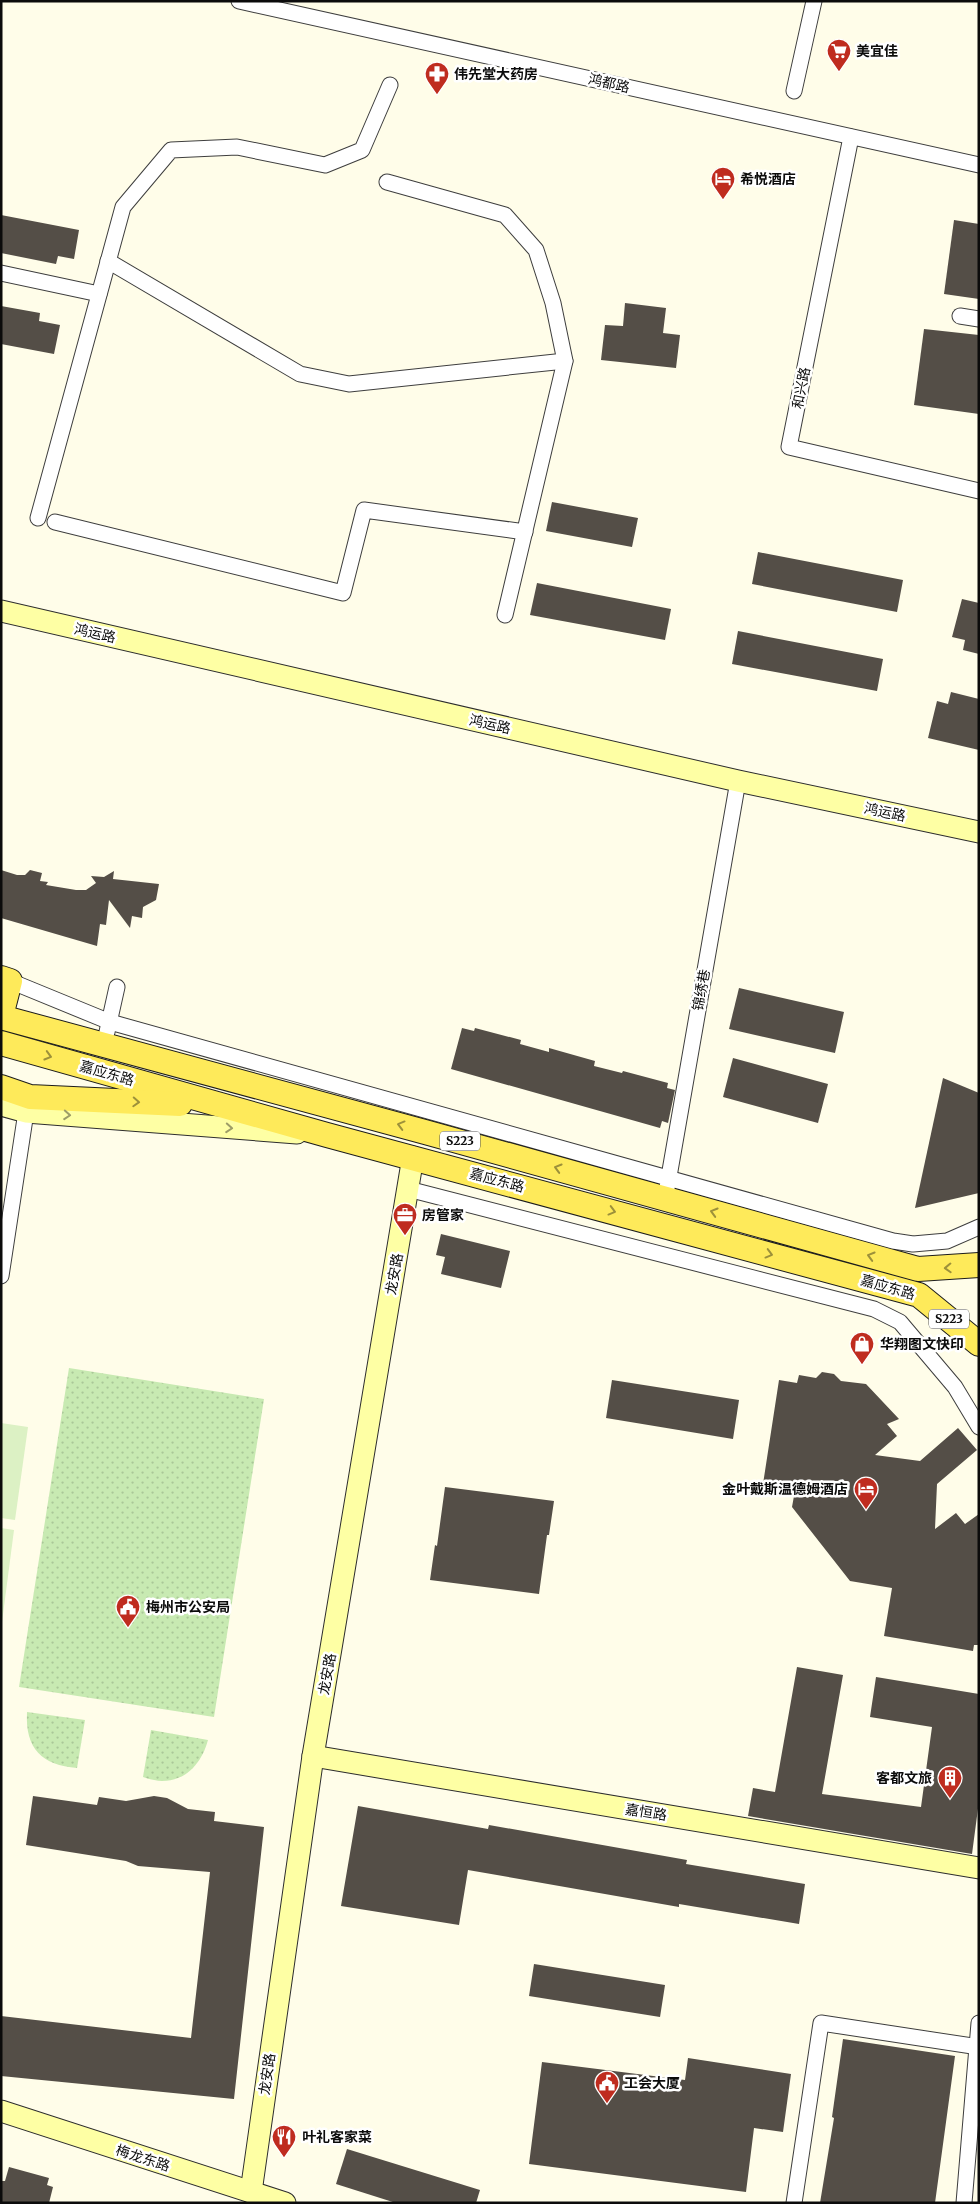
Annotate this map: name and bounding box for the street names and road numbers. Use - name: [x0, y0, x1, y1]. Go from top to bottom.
- street label: 鸿都路: [587, 70, 631, 96]
- street label: 和兴路: [788, 366, 814, 410]
- street label: 鸿运路: [73, 620, 117, 646]
- street label: 鸿运路: [468, 711, 512, 737]
- street label: 鸿运路: [863, 799, 907, 825]
- street label: 锦绣巷: [688, 968, 714, 1012]
- street label: 嘉应东路: [78, 1057, 136, 1089]
- road number: S223: [440, 1132, 480, 1150]
- street label: 嘉应东路: [468, 1164, 526, 1196]
- street label: 龙安路: [381, 1252, 407, 1296]
- street label: 嘉应东路: [859, 1271, 917, 1303]
- road number: S223: [929, 1310, 969, 1328]
- street label: 龙安路: [314, 1652, 340, 1696]
- street label: 嘉恒路: [624, 1800, 668, 1824]
- street label: 龙安路: [255, 2052, 279, 2096]
- street label: 梅龙东路: [114, 2141, 172, 2175]

